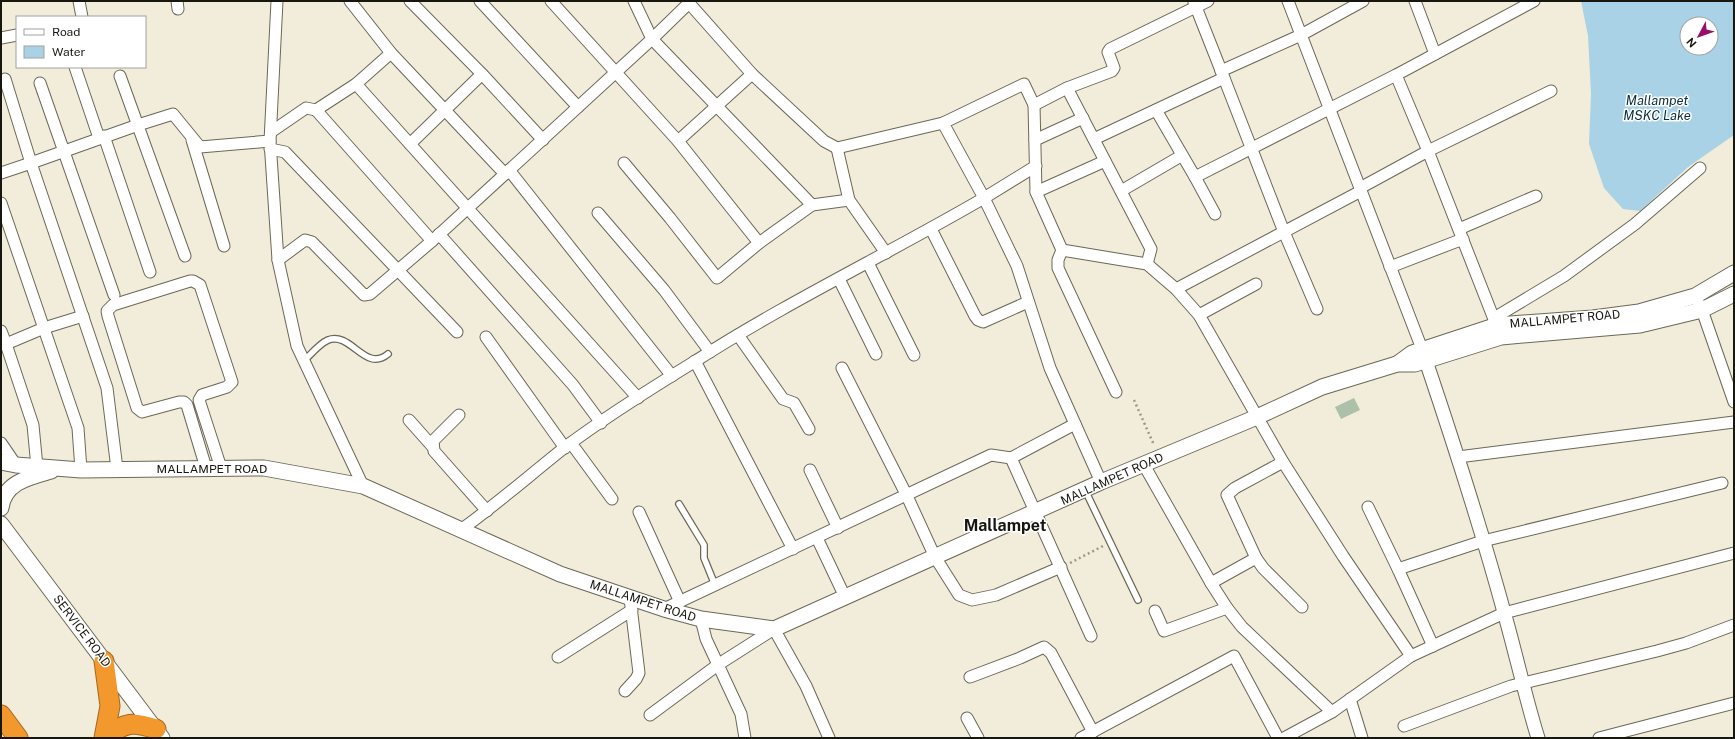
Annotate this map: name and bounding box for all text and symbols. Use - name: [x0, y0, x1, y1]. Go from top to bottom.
- legend: [16, 16, 146, 68]
- north arrow: [1679, 16, 1719, 56]
- text: Road: [52, 25, 80, 39]
- text: N: [1684, 35, 1699, 50]
- text: Water: [52, 45, 86, 59]
- water label: Mallampet MSKC Lake: [1623, 93, 1691, 123]
- street label: MALLAMPET ROAD: [1509, 307, 1621, 331]
- street label: MALLAMPET ROAD: [1059, 450, 1165, 508]
- street label: MALLAMPET ROAD: [157, 462, 267, 476]
- district label: Mallampet: [964, 516, 1047, 535]
- street label: MALLAMPET ROAD: [588, 577, 698, 625]
- street label: SERVICE ROAD: [50, 592, 114, 670]

